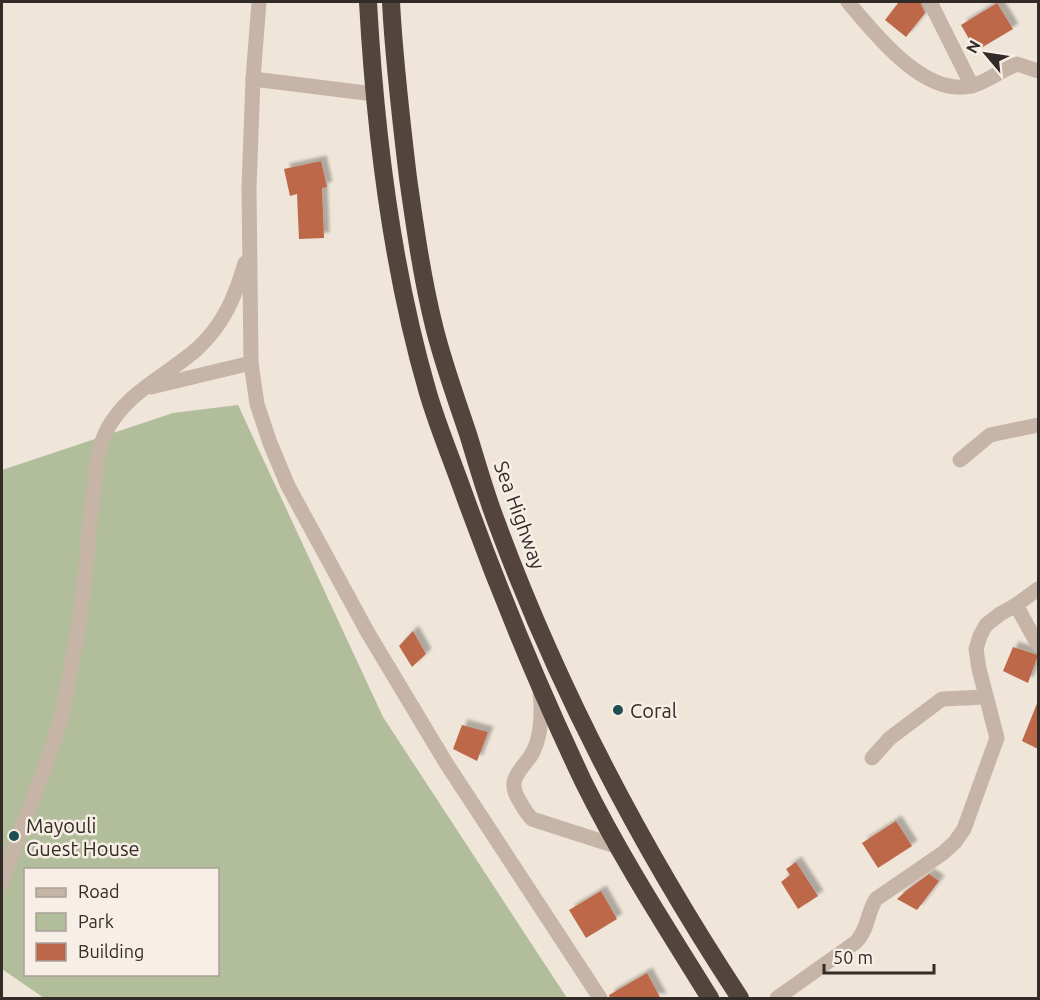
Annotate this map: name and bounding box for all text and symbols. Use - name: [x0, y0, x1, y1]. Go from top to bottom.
- north arrow: [956, 24, 1016, 84]
- text: N: [962, 37, 984, 56]
- street label: Sea Highway: [490, 458, 550, 573]
- place label: Coral: [630, 699, 677, 722]
- marker: Coral: [611, 703, 625, 717]
- place label: Mayouli Guest House: [26, 814, 140, 860]
- marker: Mayouli Guest House: [7, 829, 21, 843]
- legend: [24, 868, 219, 976]
- text: Road: [78, 881, 120, 901]
- text: Park: [78, 911, 114, 931]
- scale bar: [824, 937, 934, 975]
- text: Building: [78, 941, 144, 961]
- text: 50 m: [833, 947, 873, 967]

